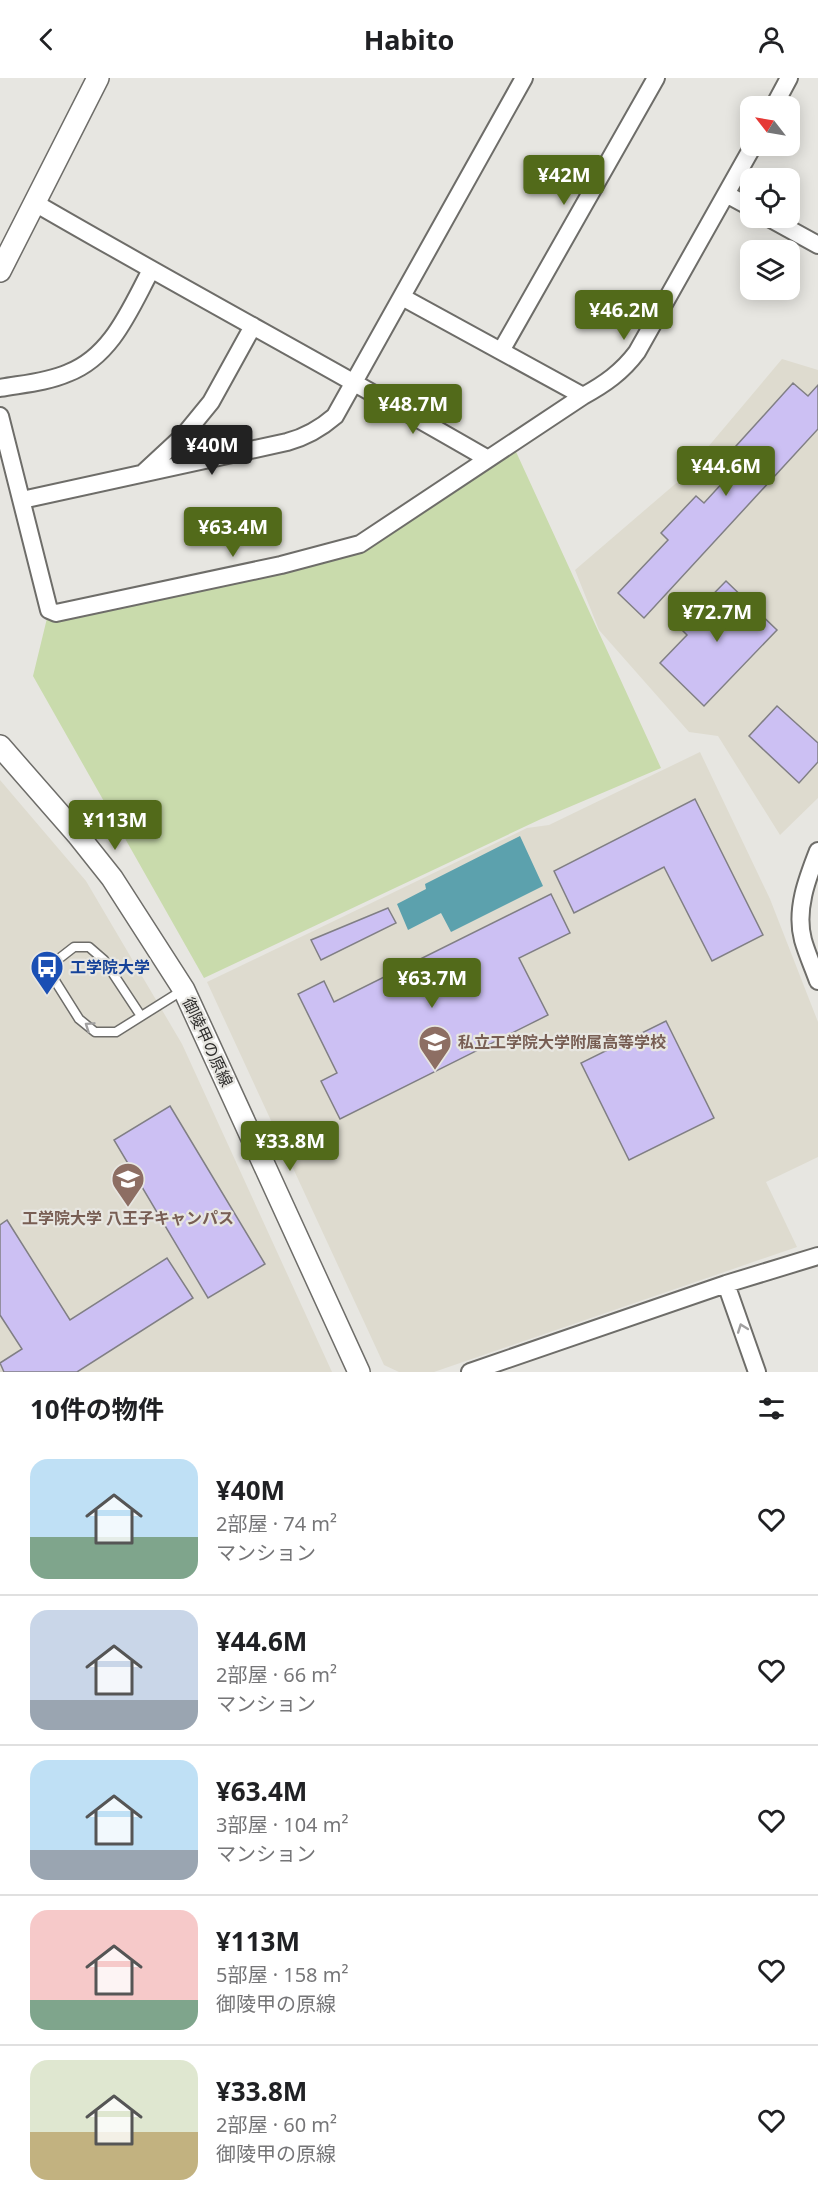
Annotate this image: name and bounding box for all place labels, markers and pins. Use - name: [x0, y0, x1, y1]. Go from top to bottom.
- pin: ¥42M: [528, 155, 600, 206]
- pin: ¥46.2M: [575, 290, 673, 341]
- pin: ¥48.7M: [364, 384, 462, 435]
- pin: ¥40M: [176, 425, 248, 476]
- pin: ¥44.6M: [677, 446, 775, 497]
- pin: ¥63.4M: [184, 507, 282, 558]
- pin: ¥72.7M: [668, 592, 766, 643]
- pin: ¥113M: [73, 800, 157, 851]
- bus stop icon: 工学院大学: [29, 949, 65, 996]
- place label: 工学院大学: [70, 956, 150, 978]
- pin: ¥63.7M: [383, 958, 481, 1009]
- school or university icon: 私立工学院大学附属高等学校: [417, 1024, 453, 1071]
- place label: 私立工学院大学附属高等学校: [458, 1031, 666, 1053]
- pin: ¥33.8M: [241, 1121, 339, 1172]
- school or university icon: 工学院大学 八王子キャンパス: [110, 1161, 146, 1208]
- place label: 工学院大学 八王子キャンパス: [22, 1207, 234, 1229]

